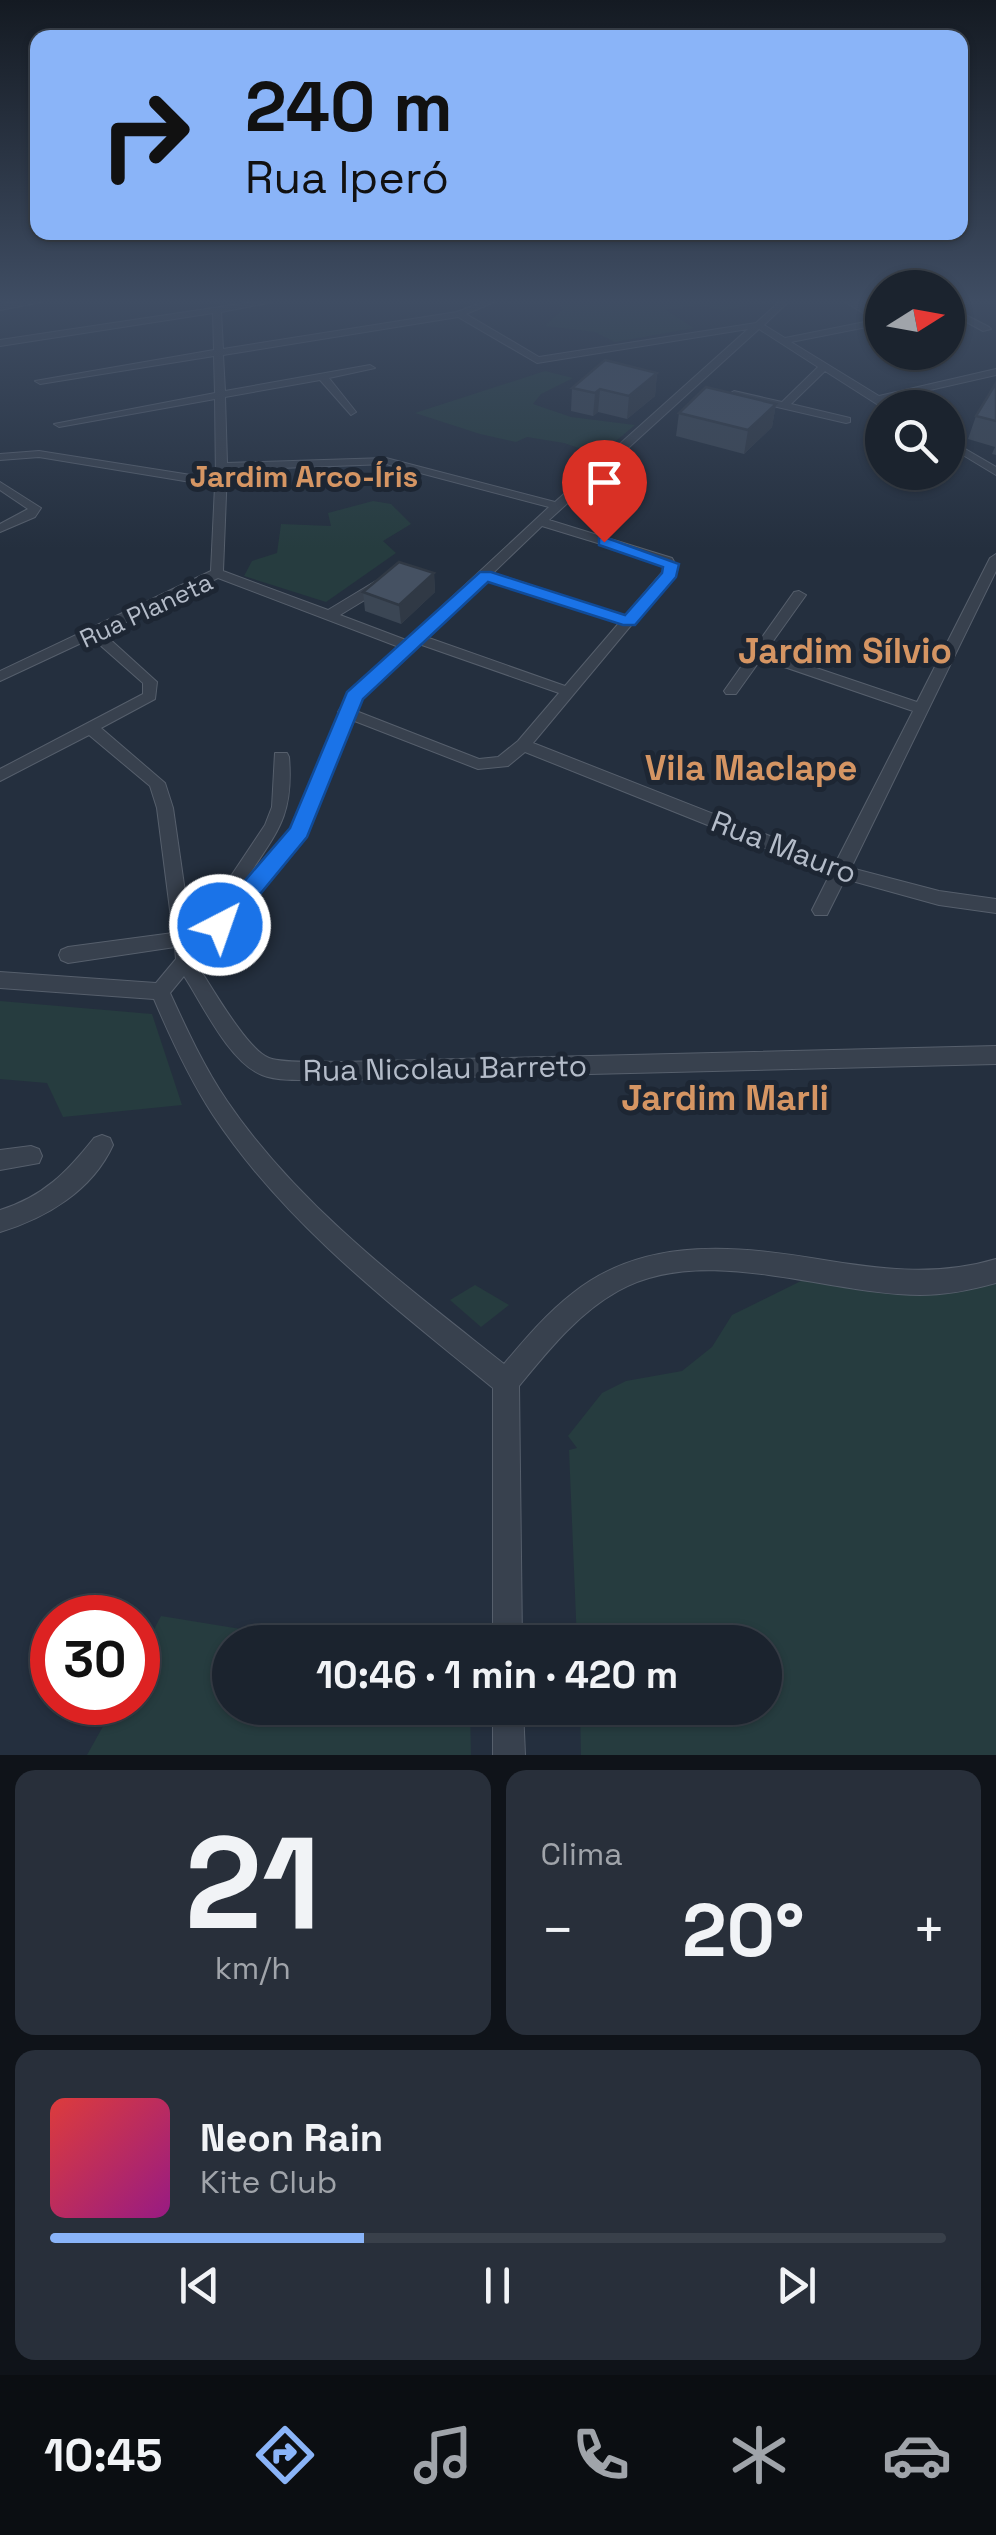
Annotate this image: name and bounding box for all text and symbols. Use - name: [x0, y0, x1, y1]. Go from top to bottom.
- text: 240 m: [245, 62, 453, 151]
- icon: right: [80, 70, 210, 200]
- text: Rua Iperó: [245, 149, 449, 206]
- north arrow: [865, 270, 965, 370]
- map controls: [865, 270, 965, 490]
- button: search: [865, 390, 965, 490]
- pin: [562, 440, 647, 543]
- icon: arrive: [577, 455, 632, 510]
- district label: Jardim Arco-Íris: [190, 457, 418, 496]
- street label: Rua Planeta: [75, 565, 217, 655]
- district label: Jardim Sílvio: [738, 629, 952, 673]
- district label: Vila Maclape: [645, 746, 857, 790]
- street label: Rua Mauro: [706, 801, 862, 893]
- position arrow: [168, 873, 272, 977]
- street label: Rua Nicolau Barreto: [302, 1046, 588, 1090]
- district label: Jardim Marli: [621, 1076, 829, 1120]
- speed limit sign: 30: [30, 1595, 160, 1725]
- text: 10:46 · 1 min · 420 m: [316, 1651, 678, 1699]
- text: 21: [185, 1800, 321, 1966]
- text: Clima: [541, 1834, 623, 1874]
- text: 20°: [682, 1882, 805, 1978]
- text: −: [541, 1895, 575, 1965]
- text: +: [912, 1895, 946, 1965]
- text: km/h: [215, 1948, 291, 1988]
- text: Neon Rain: [200, 2114, 383, 2162]
- text: Kite Club: [200, 2162, 337, 2202]
- icon: previous: [172, 2258, 227, 2313]
- icon: pause: [470, 2258, 525, 2313]
- icon: next: [769, 2258, 824, 2313]
- icon: directions: [250, 2420, 320, 2490]
- icon: music: [408, 2420, 478, 2490]
- icon: phone: [566, 2420, 636, 2490]
- icon: climate: [724, 2420, 794, 2490]
- icon: car: [882, 2420, 952, 2490]
- text: 10:45: [44, 2427, 162, 2484]

